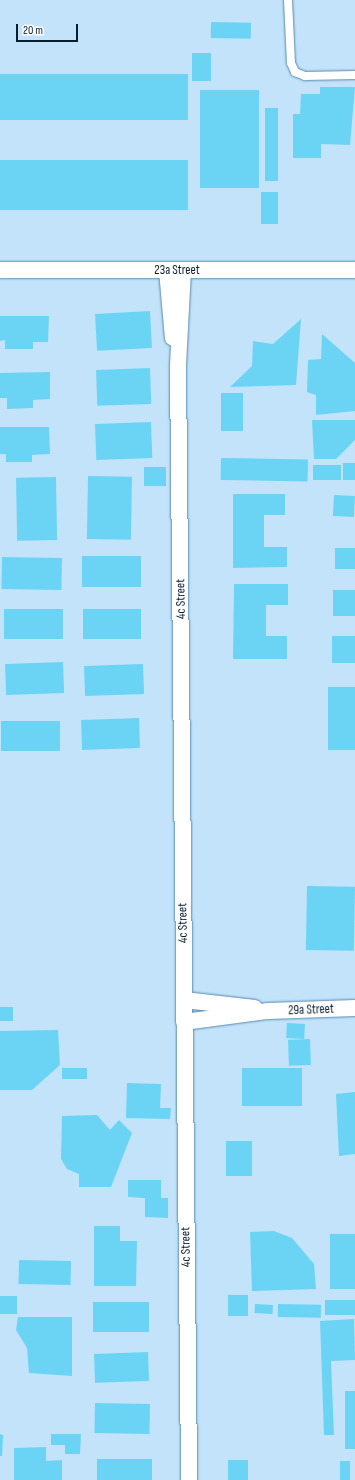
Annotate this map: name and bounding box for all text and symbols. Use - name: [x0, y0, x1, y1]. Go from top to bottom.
- scale bar: [18, 16, 80, 42]
- text: 20 m: [23, 23, 43, 38]
- street label: 23a Street: [154, 262, 200, 278]
- street label: 4c Street: [173, 579, 189, 619]
- street label: 4c Street: [175, 903, 191, 943]
- street label: 29a Street: [288, 1001, 334, 1019]
- street label: 4c Street: [178, 1227, 194, 1267]

